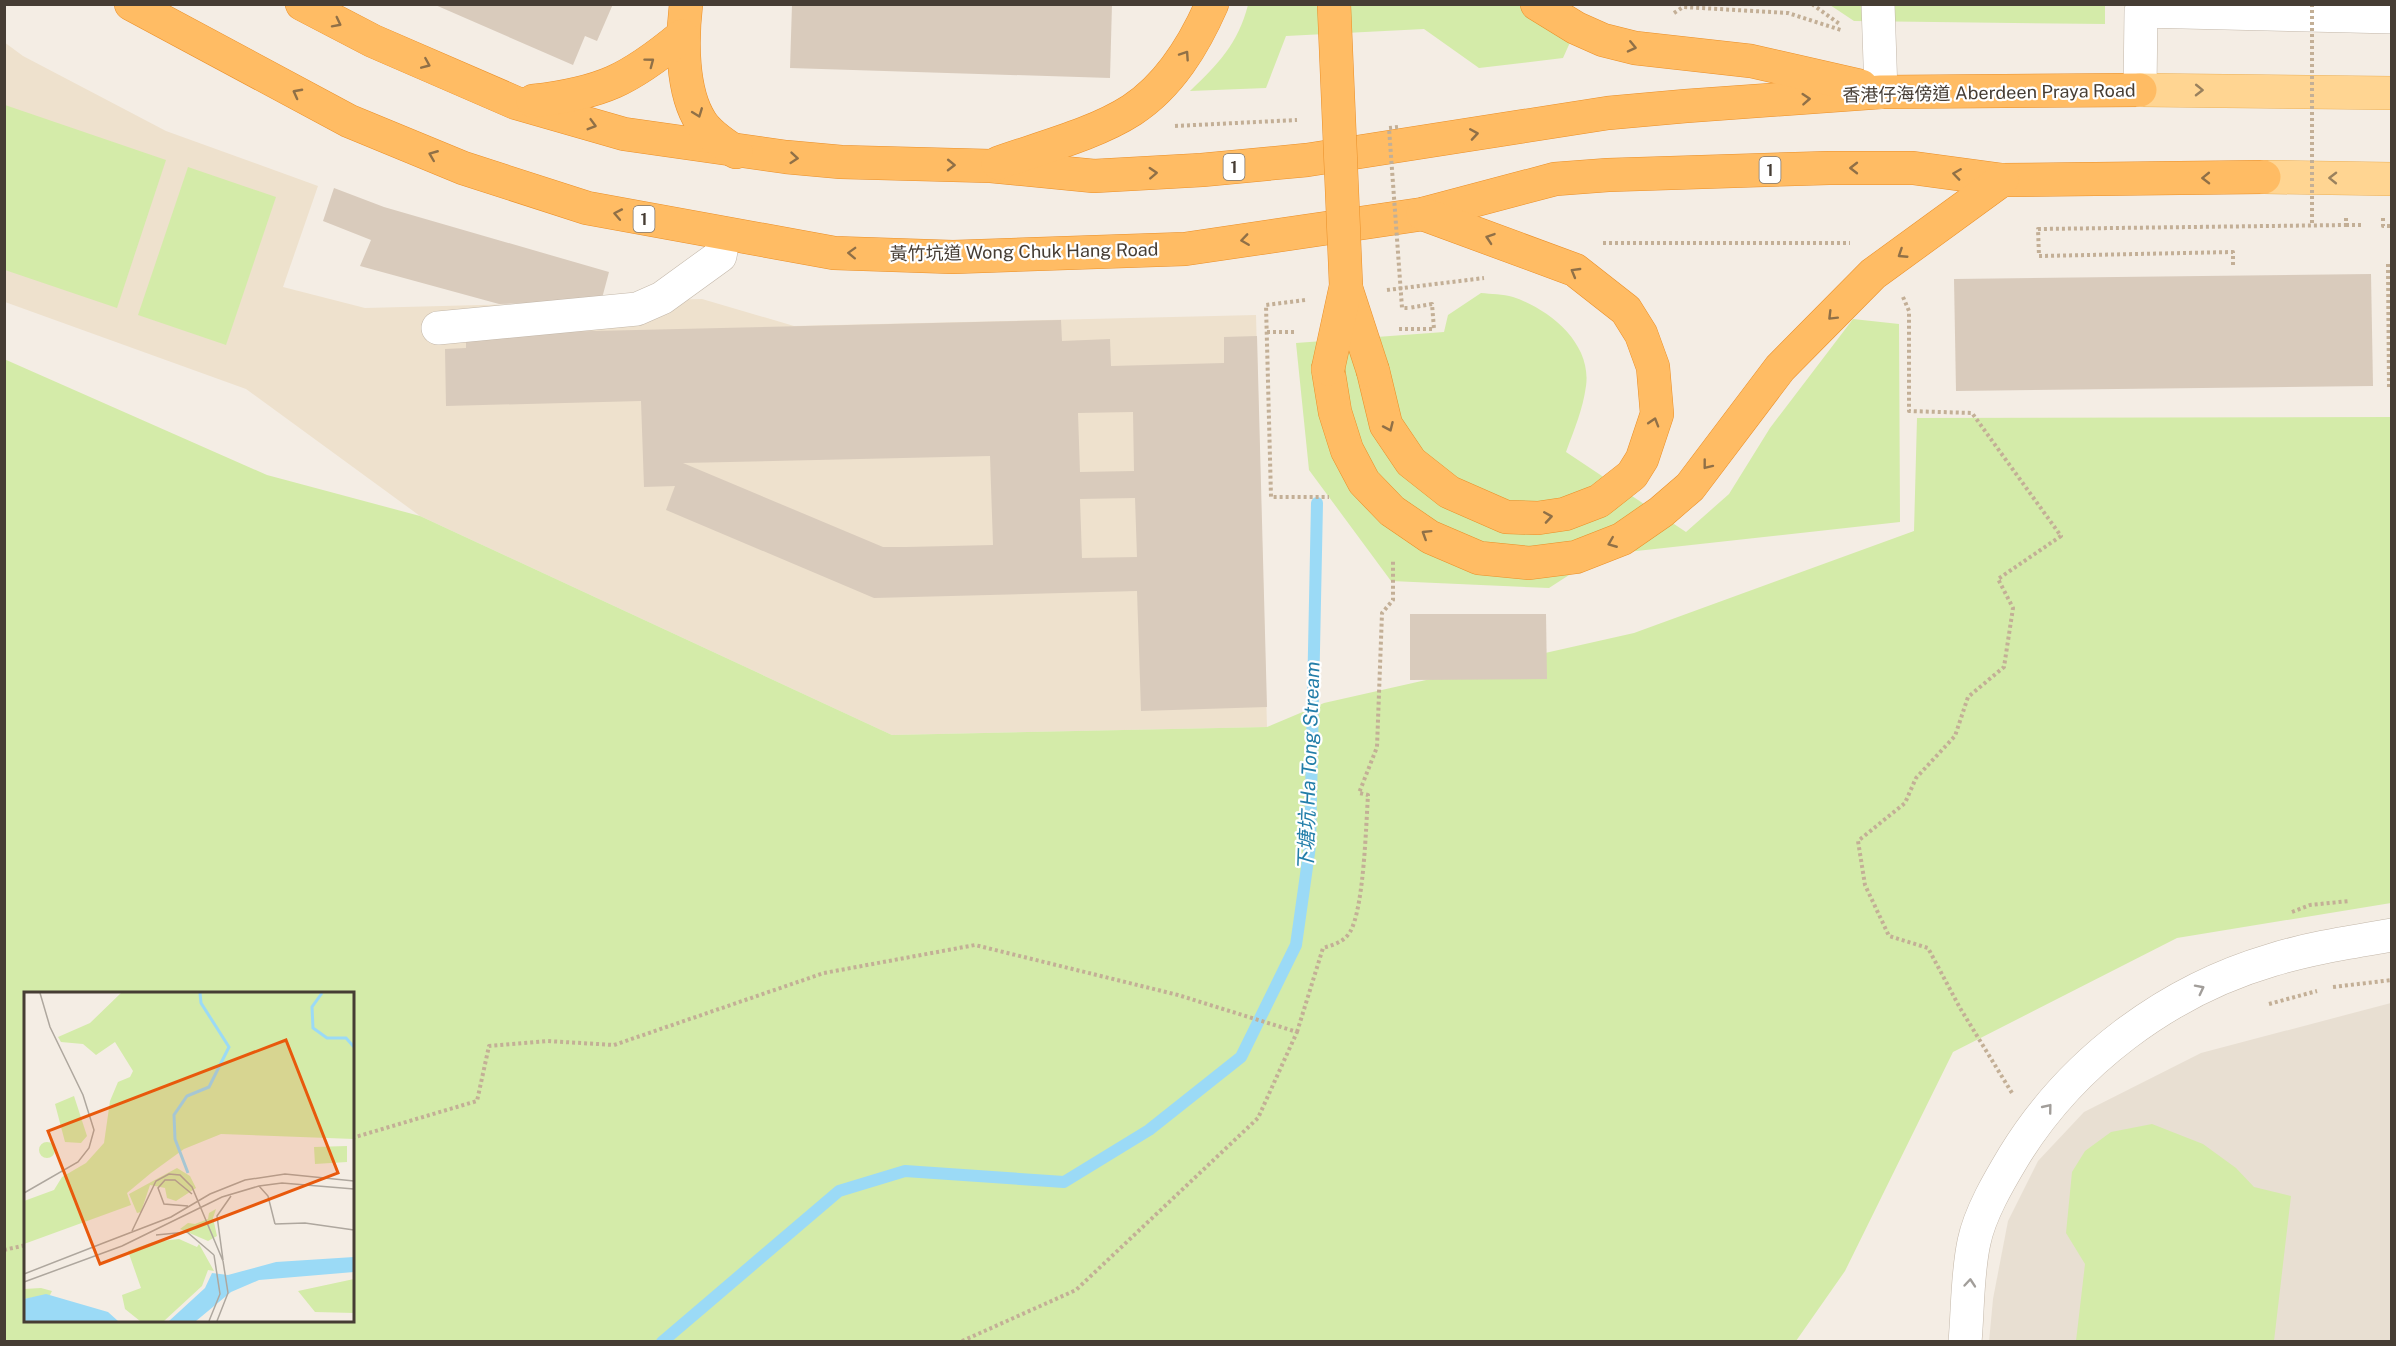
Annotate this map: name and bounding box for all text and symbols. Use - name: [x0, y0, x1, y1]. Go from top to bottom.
- one-way arrow: [331, 15, 342, 27]
- one-way arrow: [1626, 40, 1636, 53]
- one-way arrow: [1178, 51, 1189, 62]
- one-way arrow: [420, 56, 431, 68]
- one-way arrow: [644, 58, 655, 69]
- street label: 香港仔海傍道 Aberdeen Praya Road: [1842, 79, 2136, 106]
- one-way arrow: [2194, 84, 2203, 97]
- one-way arrow: [293, 89, 303, 100]
- one-way arrow: [1802, 93, 1811, 106]
- one-way arrow: [691, 107, 703, 118]
- one-way arrow: [587, 117, 597, 130]
- one-way arrow: [1469, 128, 1478, 140]
- one-way arrow: [428, 150, 439, 162]
- one-way arrow: [789, 151, 798, 164]
- road number: 1: [1224, 154, 1244, 180]
- road number: 1: [1760, 157, 1780, 183]
- one-way arrow: [946, 159, 955, 171]
- one-way arrow: [1850, 162, 1859, 174]
- one-way arrow: [1148, 167, 1157, 180]
- one-way arrow: [1953, 169, 1962, 181]
- one-way arrow: [2201, 172, 2210, 184]
- one-way arrow: [2329, 172, 2338, 184]
- road number: 1: [634, 206, 654, 232]
- one-way arrow: [614, 208, 624, 221]
- one-way arrow: [1485, 232, 1496, 245]
- one-way arrow: [1240, 233, 1250, 246]
- street label: 黃竹坑道 Wong Chuk Hang Road: [889, 239, 1159, 264]
- one-way arrow: [1898, 246, 1909, 257]
- one-way arrow: [848, 247, 857, 260]
- one-way arrow: [1571, 267, 1581, 279]
- one-way arrow: [1829, 309, 1840, 320]
- one-way arrow: [1647, 417, 1659, 428]
- one-way arrow: [1382, 421, 1394, 432]
- one-way arrow: [1703, 458, 1714, 469]
- one-way arrow: [1544, 511, 1553, 523]
- one-way arrow: [1422, 529, 1432, 541]
- one-way arrow: [1607, 536, 1618, 548]
- water label: 下塘坑 Ha Tong Stream: [1293, 661, 1325, 871]
- one-way arrow: [2194, 985, 2205, 997]
- inset map: [24, 992, 354, 1322]
- one-way arrow: [2040, 1104, 2051, 1115]
- one-way arrow: [1963, 1279, 1976, 1288]

